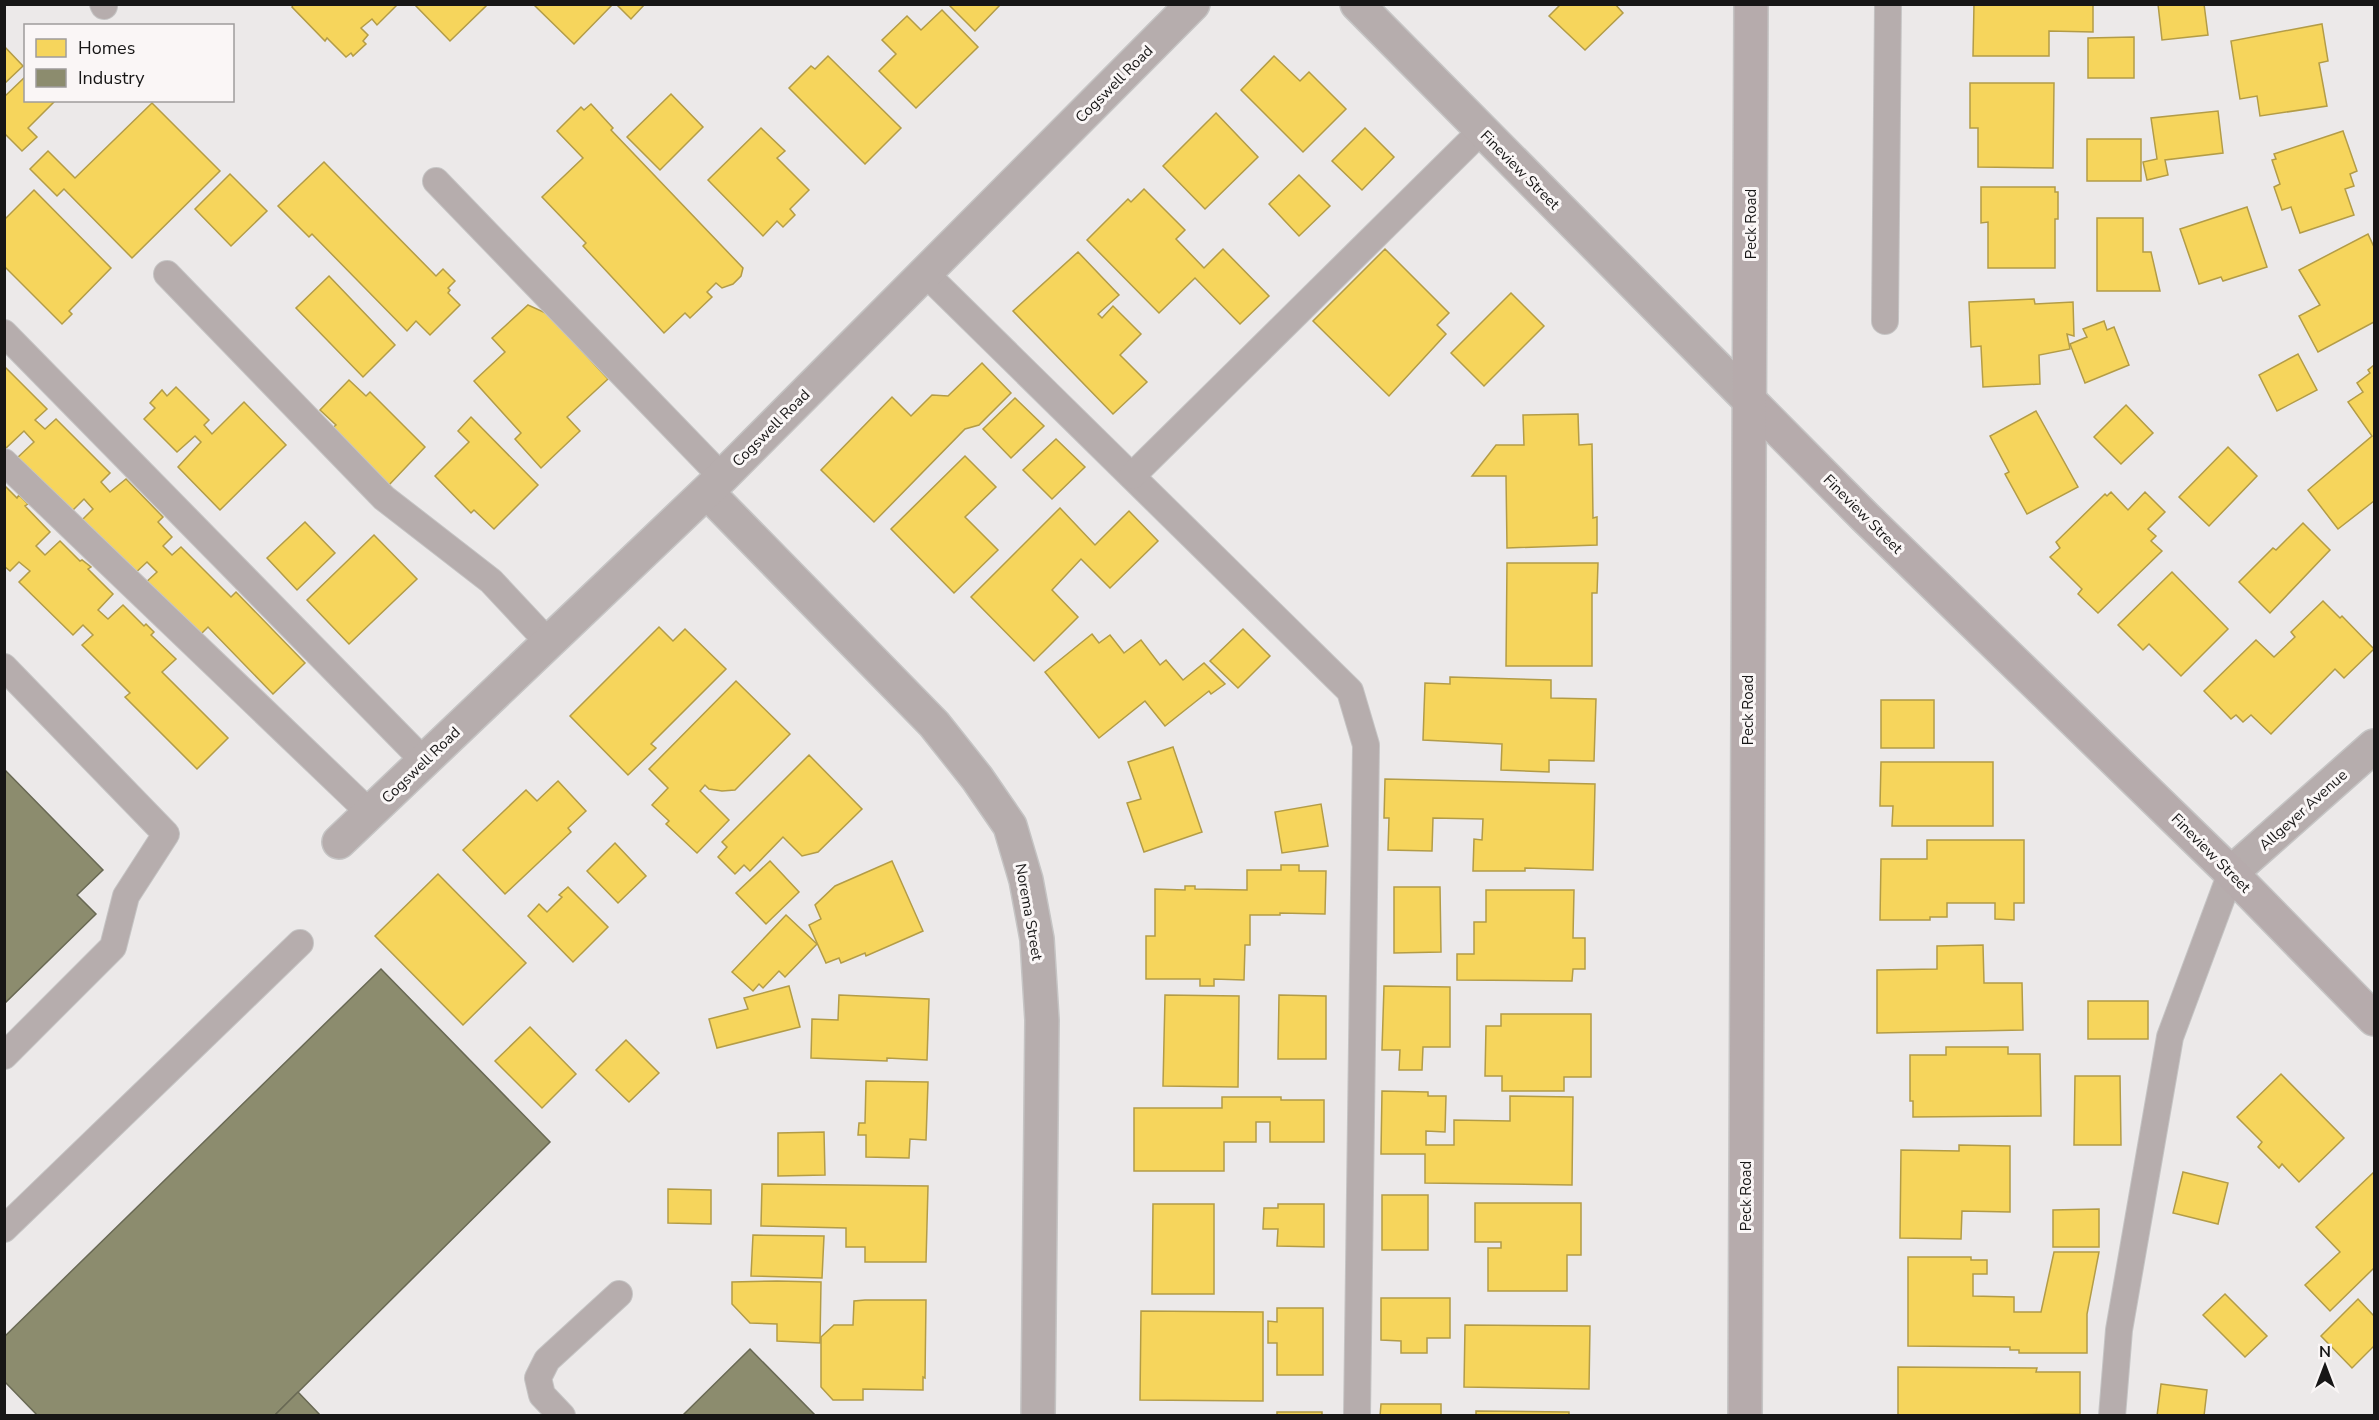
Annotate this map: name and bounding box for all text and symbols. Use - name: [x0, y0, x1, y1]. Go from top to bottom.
- legend: [24, 24, 234, 102]
- text: Homes: [78, 36, 135, 60]
- street label: Cogswell Road: [1071, 41, 1157, 127]
- text: Industry: [78, 66, 145, 90]
- street label: Fineview Street: [1476, 126, 1565, 215]
- street label: Peck Road: [1741, 189, 1761, 259]
- street label: Cogswell Road: [728, 385, 814, 471]
- street label: Fineview Street: [1819, 470, 1908, 559]
- street label: Peck Road: [1738, 675, 1758, 745]
- street label: Cogswell Road: [377, 722, 465, 808]
- street label: Allgeyer Avenue: [2255, 765, 2351, 855]
- street label: Fineview Street: [2167, 809, 2256, 898]
- street label: Norema Street: [1011, 862, 1048, 963]
- street label: Peck Road: [1736, 1161, 1756, 1231]
- north arrow: [2295, 1336, 2355, 1396]
- text: N: [2319, 1341, 2331, 1363]

